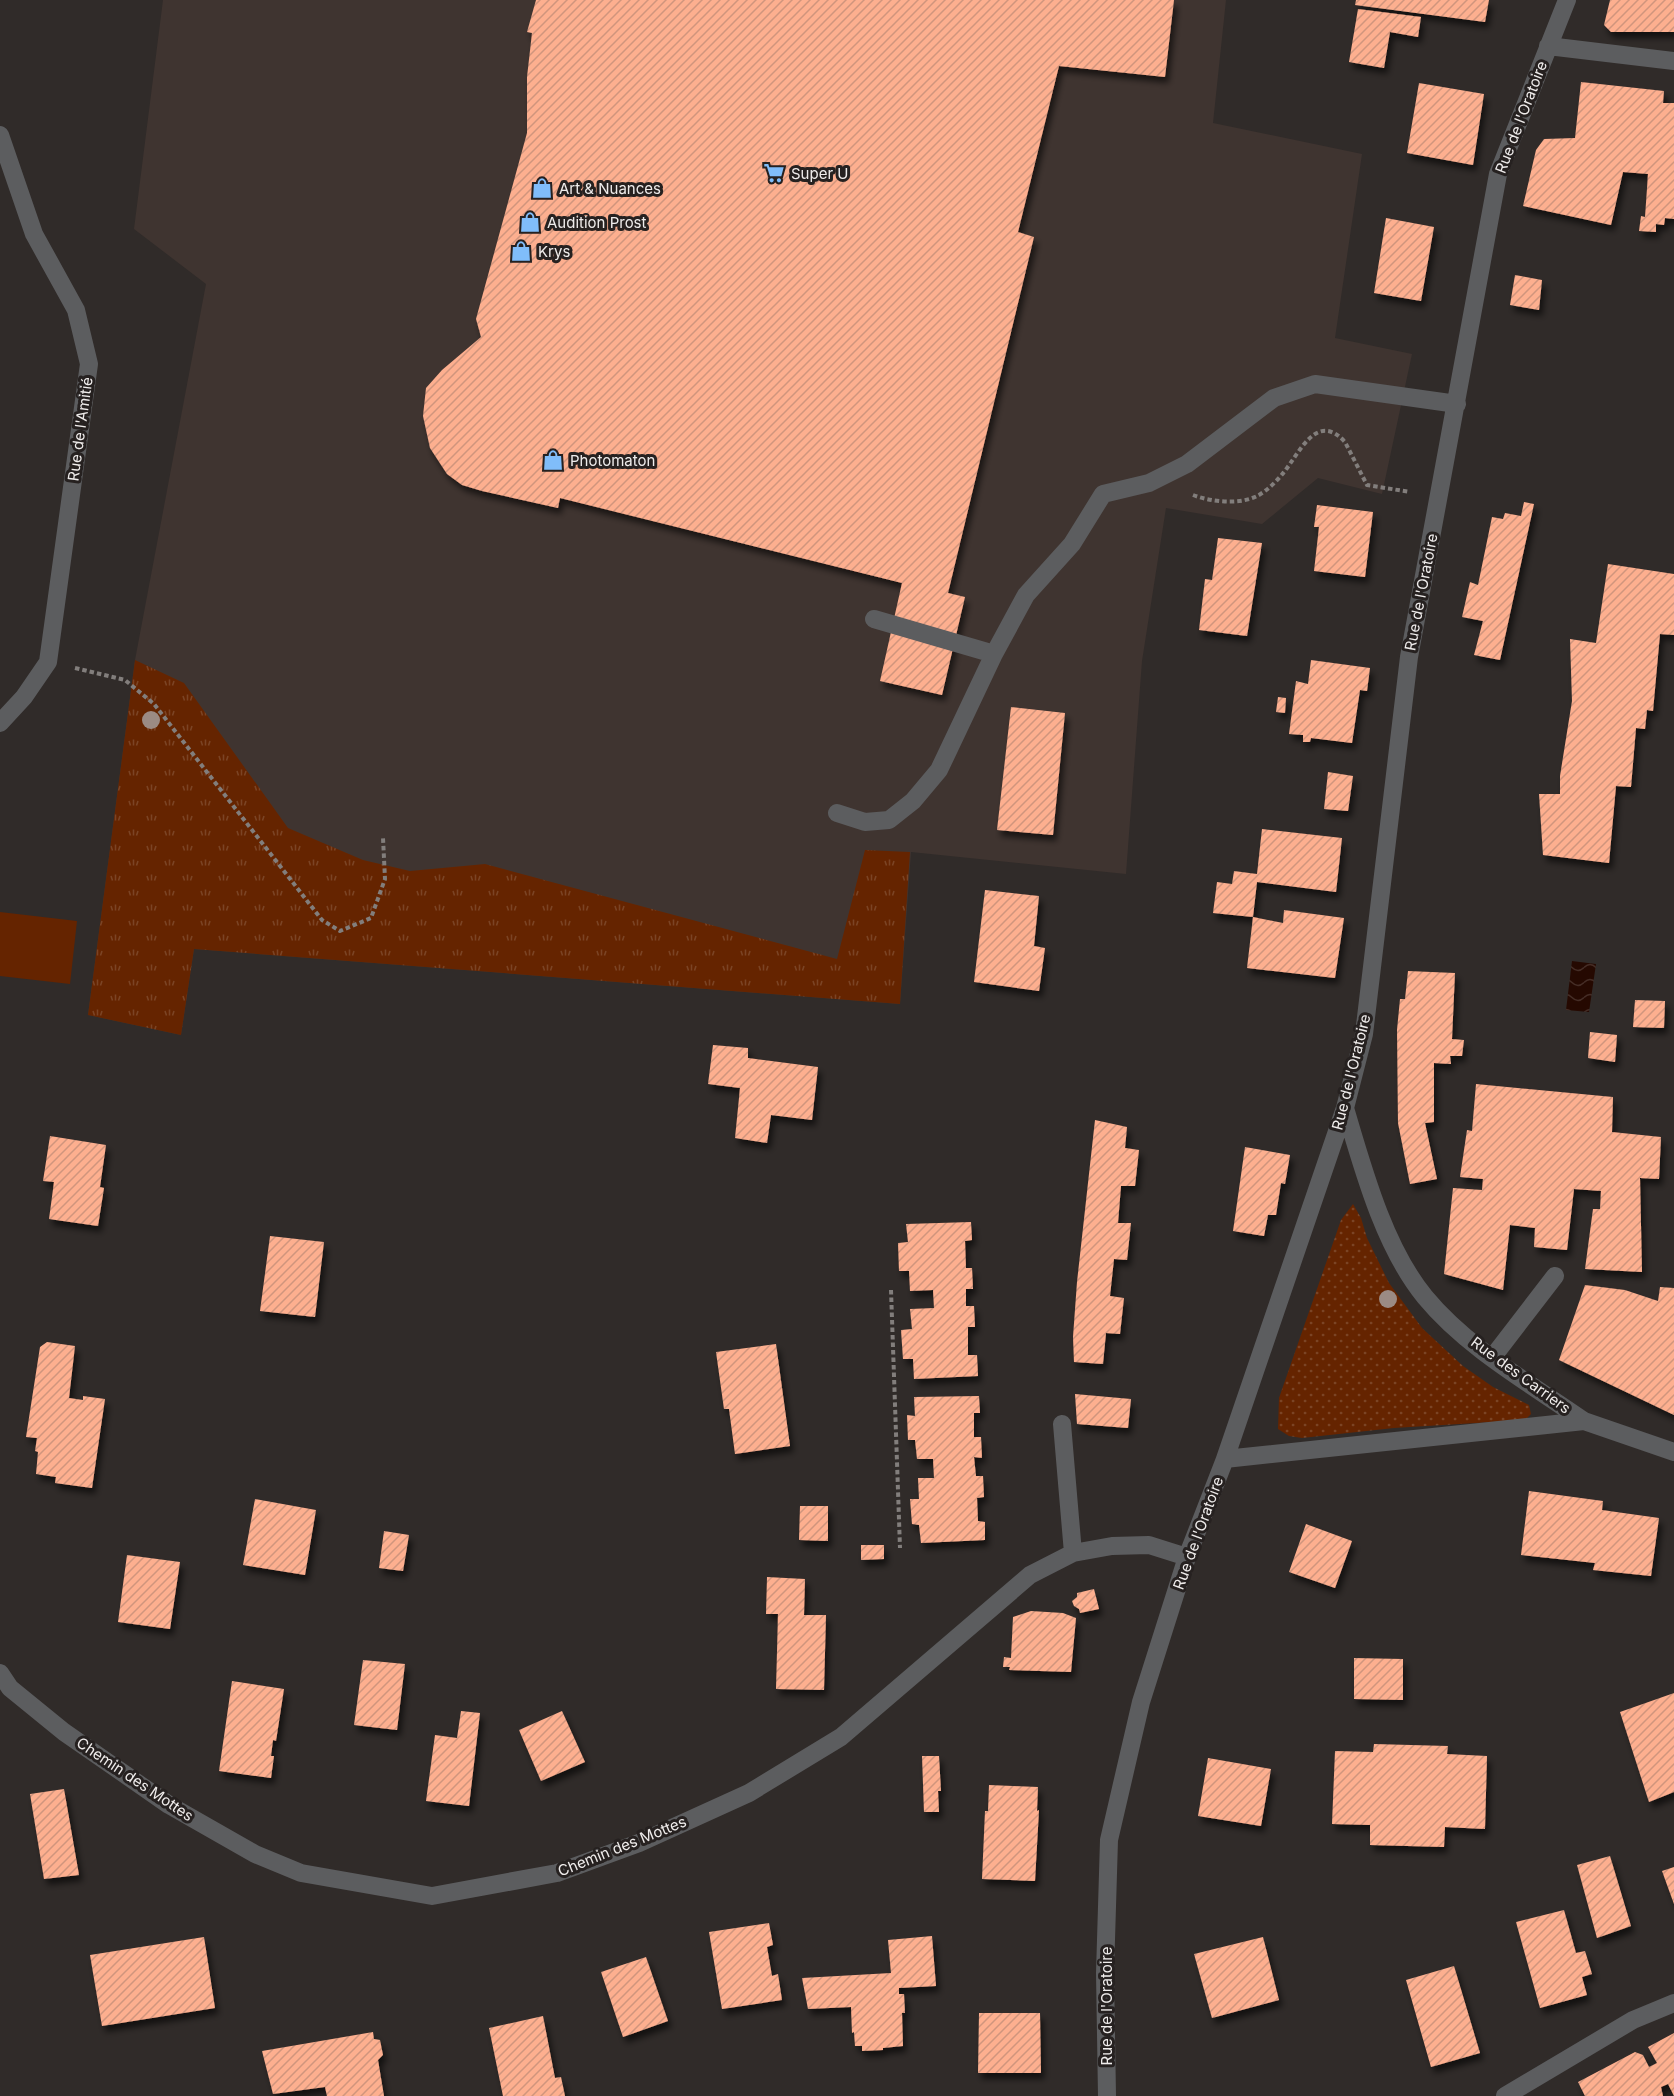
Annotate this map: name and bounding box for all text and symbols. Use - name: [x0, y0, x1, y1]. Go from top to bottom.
- street label: Rue de l'Oratoire: [1491, 58, 1551, 176]
- supermarket icon: Super U: [762, 161, 786, 185]
- place label: Super U: [791, 164, 848, 183]
- shop icon: Art & Nuances: [530, 176, 554, 200]
- place label: Art & Nuances: [559, 179, 661, 198]
- shop icon: Audition Prost: [518, 210, 542, 234]
- place label: Audition Prost: [547, 213, 647, 232]
- shop icon: Krys: [509, 239, 533, 263]
- place label: Krys: [538, 242, 570, 261]
- street label: Rue de l'Amitié: [63, 376, 97, 482]
- shop icon: Photomaton: [541, 448, 565, 472]
- place label: Photomaton: [570, 451, 655, 470]
- street label: Rue de l'Oratoire: [1400, 532, 1442, 652]
- street label: Rue de l'Oratoire: [1327, 1012, 1375, 1132]
- street label: Rue des Carriers: [1467, 1332, 1575, 1418]
- street label: Rue de l'Oratoire: [1169, 1474, 1227, 1592]
- street label: Chemin des Mottes: [73, 1733, 197, 1825]
- street label: Chemin des Mottes: [555, 1812, 689, 1880]
- street label: Rue de l'Oratoire: [1097, 1947, 1116, 2065]

